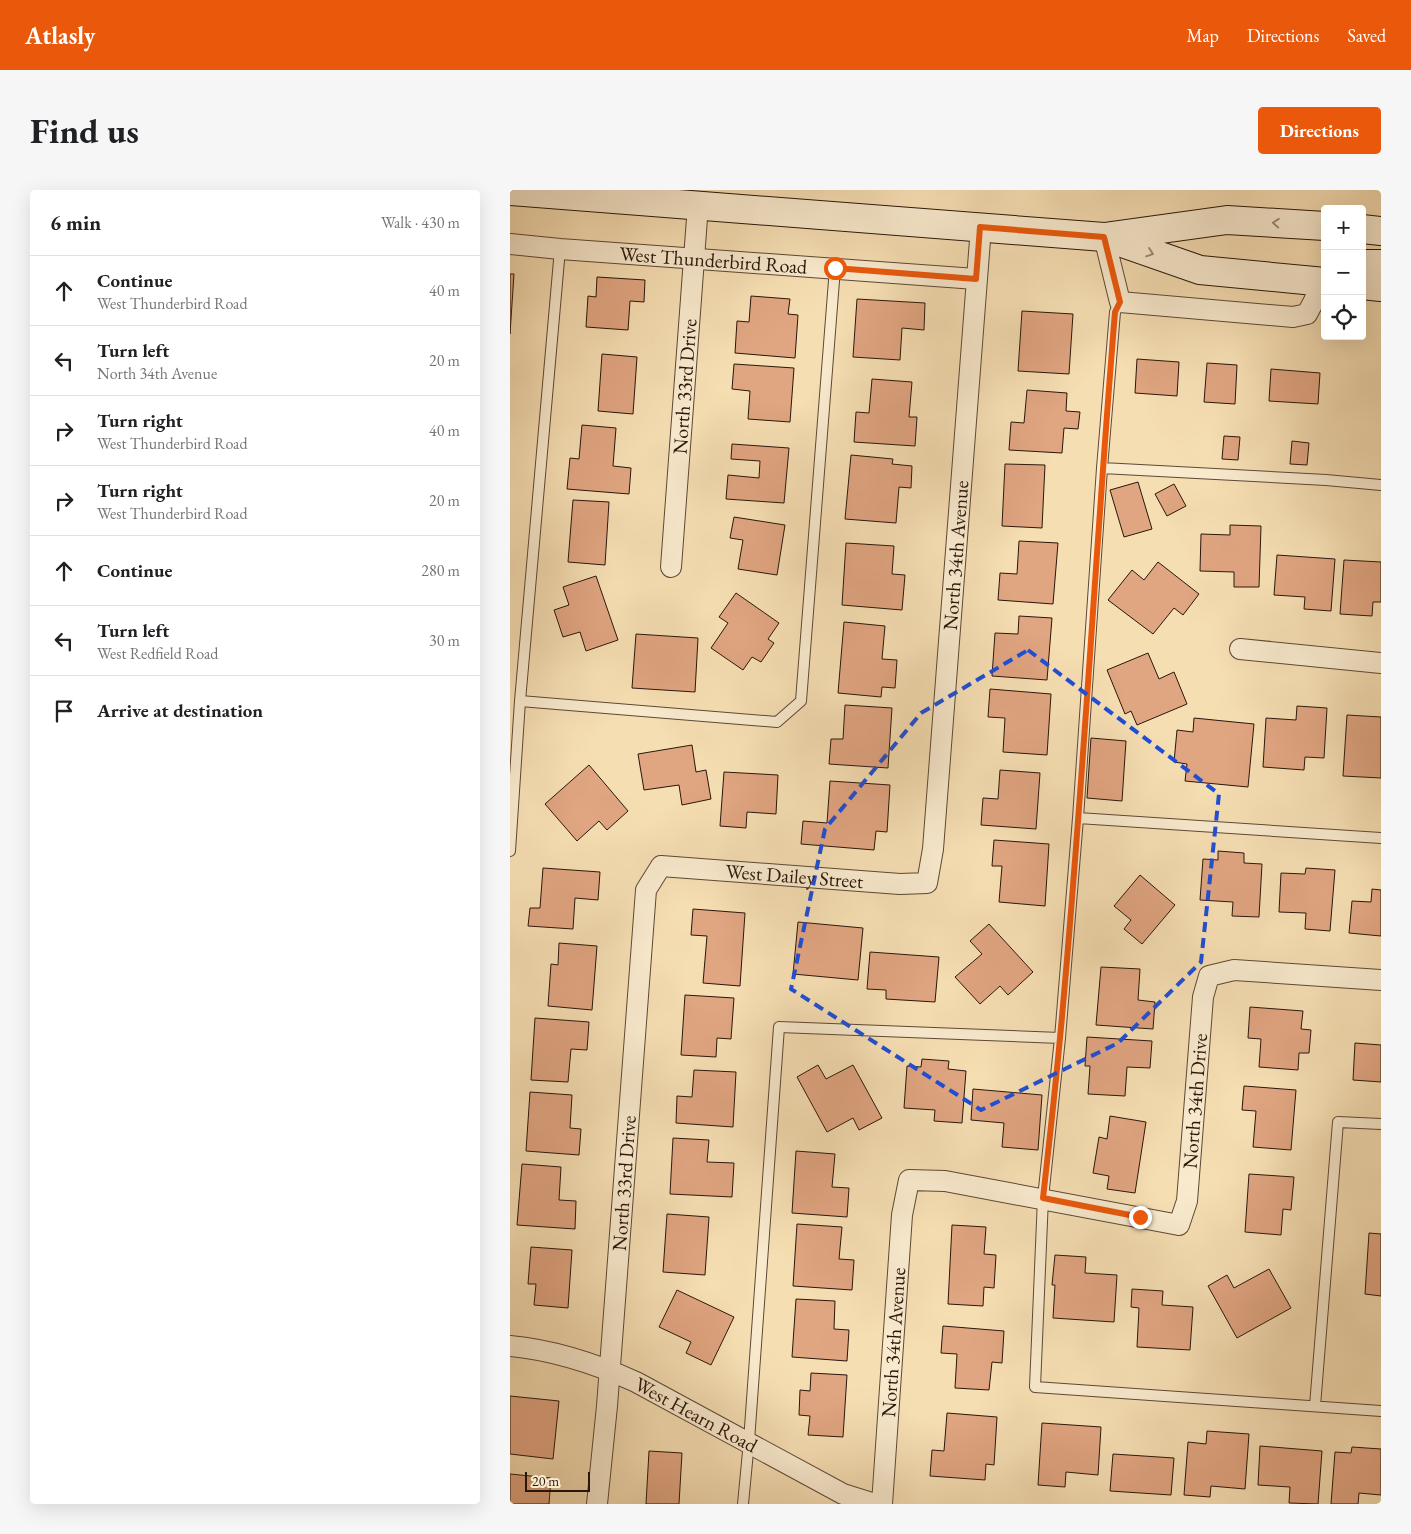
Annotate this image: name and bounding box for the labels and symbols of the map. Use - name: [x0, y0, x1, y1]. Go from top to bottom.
- one-way arrow: [1272, 218, 1280, 229]
- street label: West Thunderbird Road: [619, 240, 809, 280]
- one-way arrow: [1146, 247, 1154, 257]
- route start: [824, 257, 847, 280]
- street label: North 33rd Drive: [666, 318, 702, 455]
- street label: North 34th Avenue: [937, 479, 974, 631]
- street label: West Dailey Street: [724, 858, 865, 894]
- street label: North 34th Drive: [1177, 1032, 1213, 1170]
- street label: North 33rd Drive: [606, 1114, 642, 1252]
- route end: [1129, 1206, 1152, 1229]
- street label: North 34th Avenue: [875, 1266, 911, 1418]
- street label: West Hearn Road: [630, 1371, 763, 1459]
- scale bar: [525, 1469, 590, 1492]

